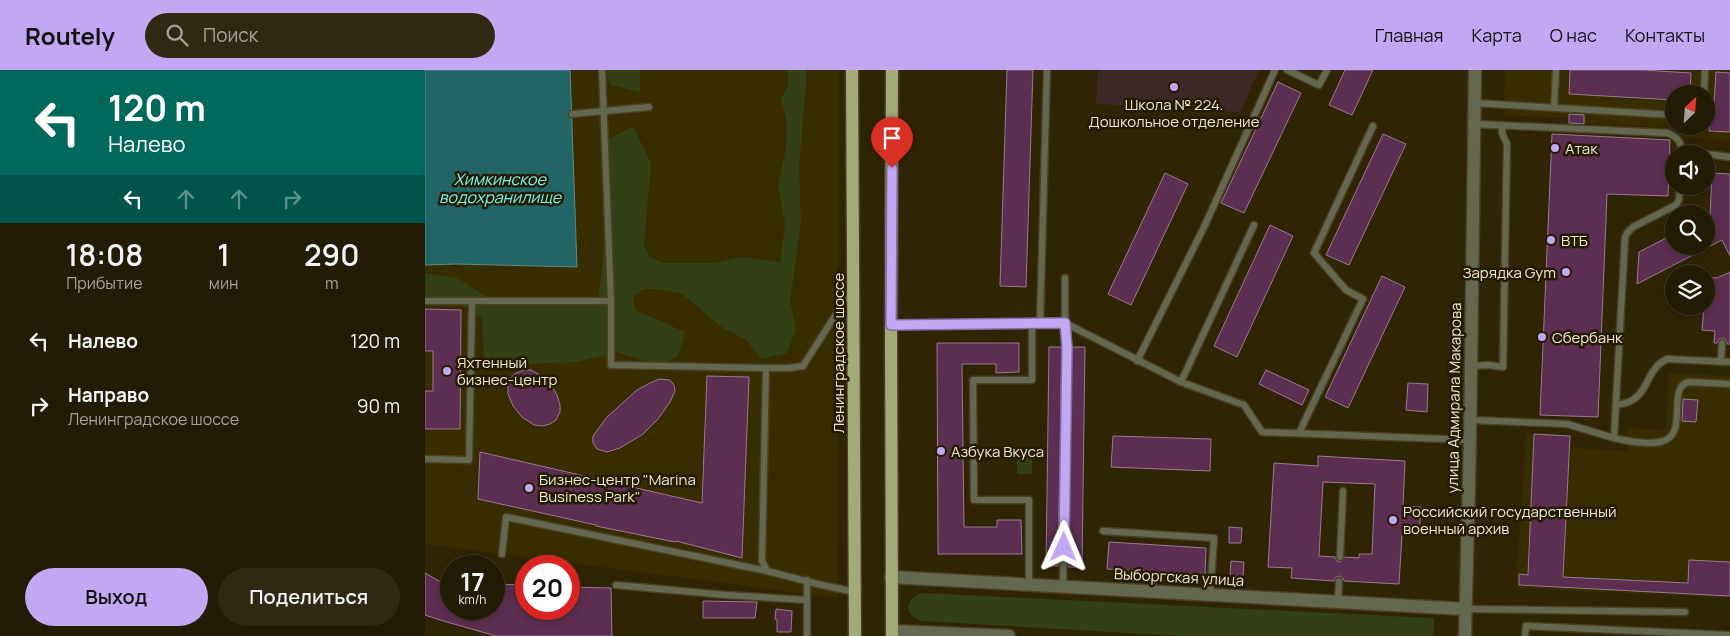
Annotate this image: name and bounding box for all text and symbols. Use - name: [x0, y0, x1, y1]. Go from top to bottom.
- search box: [145, 13, 495, 58]
- text: Routely: [25, 19, 115, 52]
- icon: search: [163, 21, 191, 49]
- text: Поиск: [203, 22, 258, 48]
- text: Главная: [1375, 23, 1444, 47]
- text: Карта: [1472, 23, 1522, 47]
- text: О нас: [1550, 23, 1597, 47]
- text: Контакты: [1625, 23, 1705, 47]
- marker: Школа № 224. Дошкольное отделение: [1168, 81, 1180, 93]
- text: 120 m: [108, 84, 206, 132]
- north arrow: [1665, 85, 1715, 135]
- map controls: [1665, 85, 1715, 315]
- icon: left: [25, 90, 90, 155]
- place label: Школа № 224. Дошкольное отделение: [1089, 94, 1260, 132]
- pin: [871, 117, 913, 168]
- icon: arrive: [878, 124, 906, 152]
- text: Налево: [108, 129, 186, 159]
- place label: Атак: [1565, 138, 1598, 159]
- marker: Атак: [1549, 142, 1561, 154]
- button: sound: [1665, 145, 1715, 195]
- water label: Химкинское водохранилище: [439, 168, 563, 208]
- icon: left: [119, 185, 147, 213]
- icon: ahead: [172, 185, 200, 213]
- icon: ahead: [225, 185, 253, 213]
- icon: right: [278, 185, 306, 213]
- button: search: [1665, 205, 1715, 255]
- place label: ВТБ: [1561, 230, 1588, 251]
- text: 18:08: [66, 234, 143, 275]
- text: 1: [217, 234, 230, 275]
- text: 290: [304, 234, 360, 275]
- marker: ВТБ: [1545, 234, 1557, 246]
- place label: Зарядка Gym: [1463, 262, 1556, 283]
- button: layers: [1665, 265, 1715, 315]
- marker: Зарядка Gym: [1560, 266, 1572, 278]
- text: Прибытие: [66, 272, 143, 294]
- text: мин: [209, 272, 238, 294]
- text: m: [325, 272, 339, 294]
- street label: Ленинградское шоссе: [828, 273, 849, 433]
- street label: улица Адмирала Макарова: [1442, 302, 1466, 494]
- icon: left: [25, 327, 53, 355]
- place label: Сбербанк: [1552, 327, 1623, 348]
- text: Налево: [68, 328, 138, 354]
- text: 120 m: [350, 328, 400, 354]
- marker: Сбербанк: [1536, 331, 1548, 343]
- place label: Яхтенный бизнес-центр: [457, 352, 558, 390]
- marker: Яхтенный бизнес-центр: [441, 365, 453, 377]
- text: Направо: [68, 382, 149, 408]
- icon: right: [25, 392, 53, 420]
- text: 90 m: [357, 393, 400, 419]
- text: Ленинградское шоссе: [68, 408, 239, 430]
- place label: Азбука Вкуса: [951, 441, 1044, 462]
- marker: Азбука Вкуса: [935, 445, 947, 457]
- place label: Бизнес-центр "Marina Business Park": [539, 469, 696, 507]
- marker: Бизнес-центр "Marina Business Park": [523, 482, 535, 494]
- place label: Российский государственный военный архив: [1403, 501, 1617, 539]
- marker: Российский государственный военный архив: [1387, 514, 1399, 526]
- position arrow: [1037, 520, 1089, 572]
- speed limit sign: 20: [515, 555, 580, 620]
- street label: Выборгская улица: [1113, 563, 1245, 591]
- text: 17: [460, 564, 485, 599]
- button: Выход: [25, 568, 208, 626]
- button: Поделиться: [218, 568, 400, 626]
- text: km/h: [459, 591, 486, 608]

